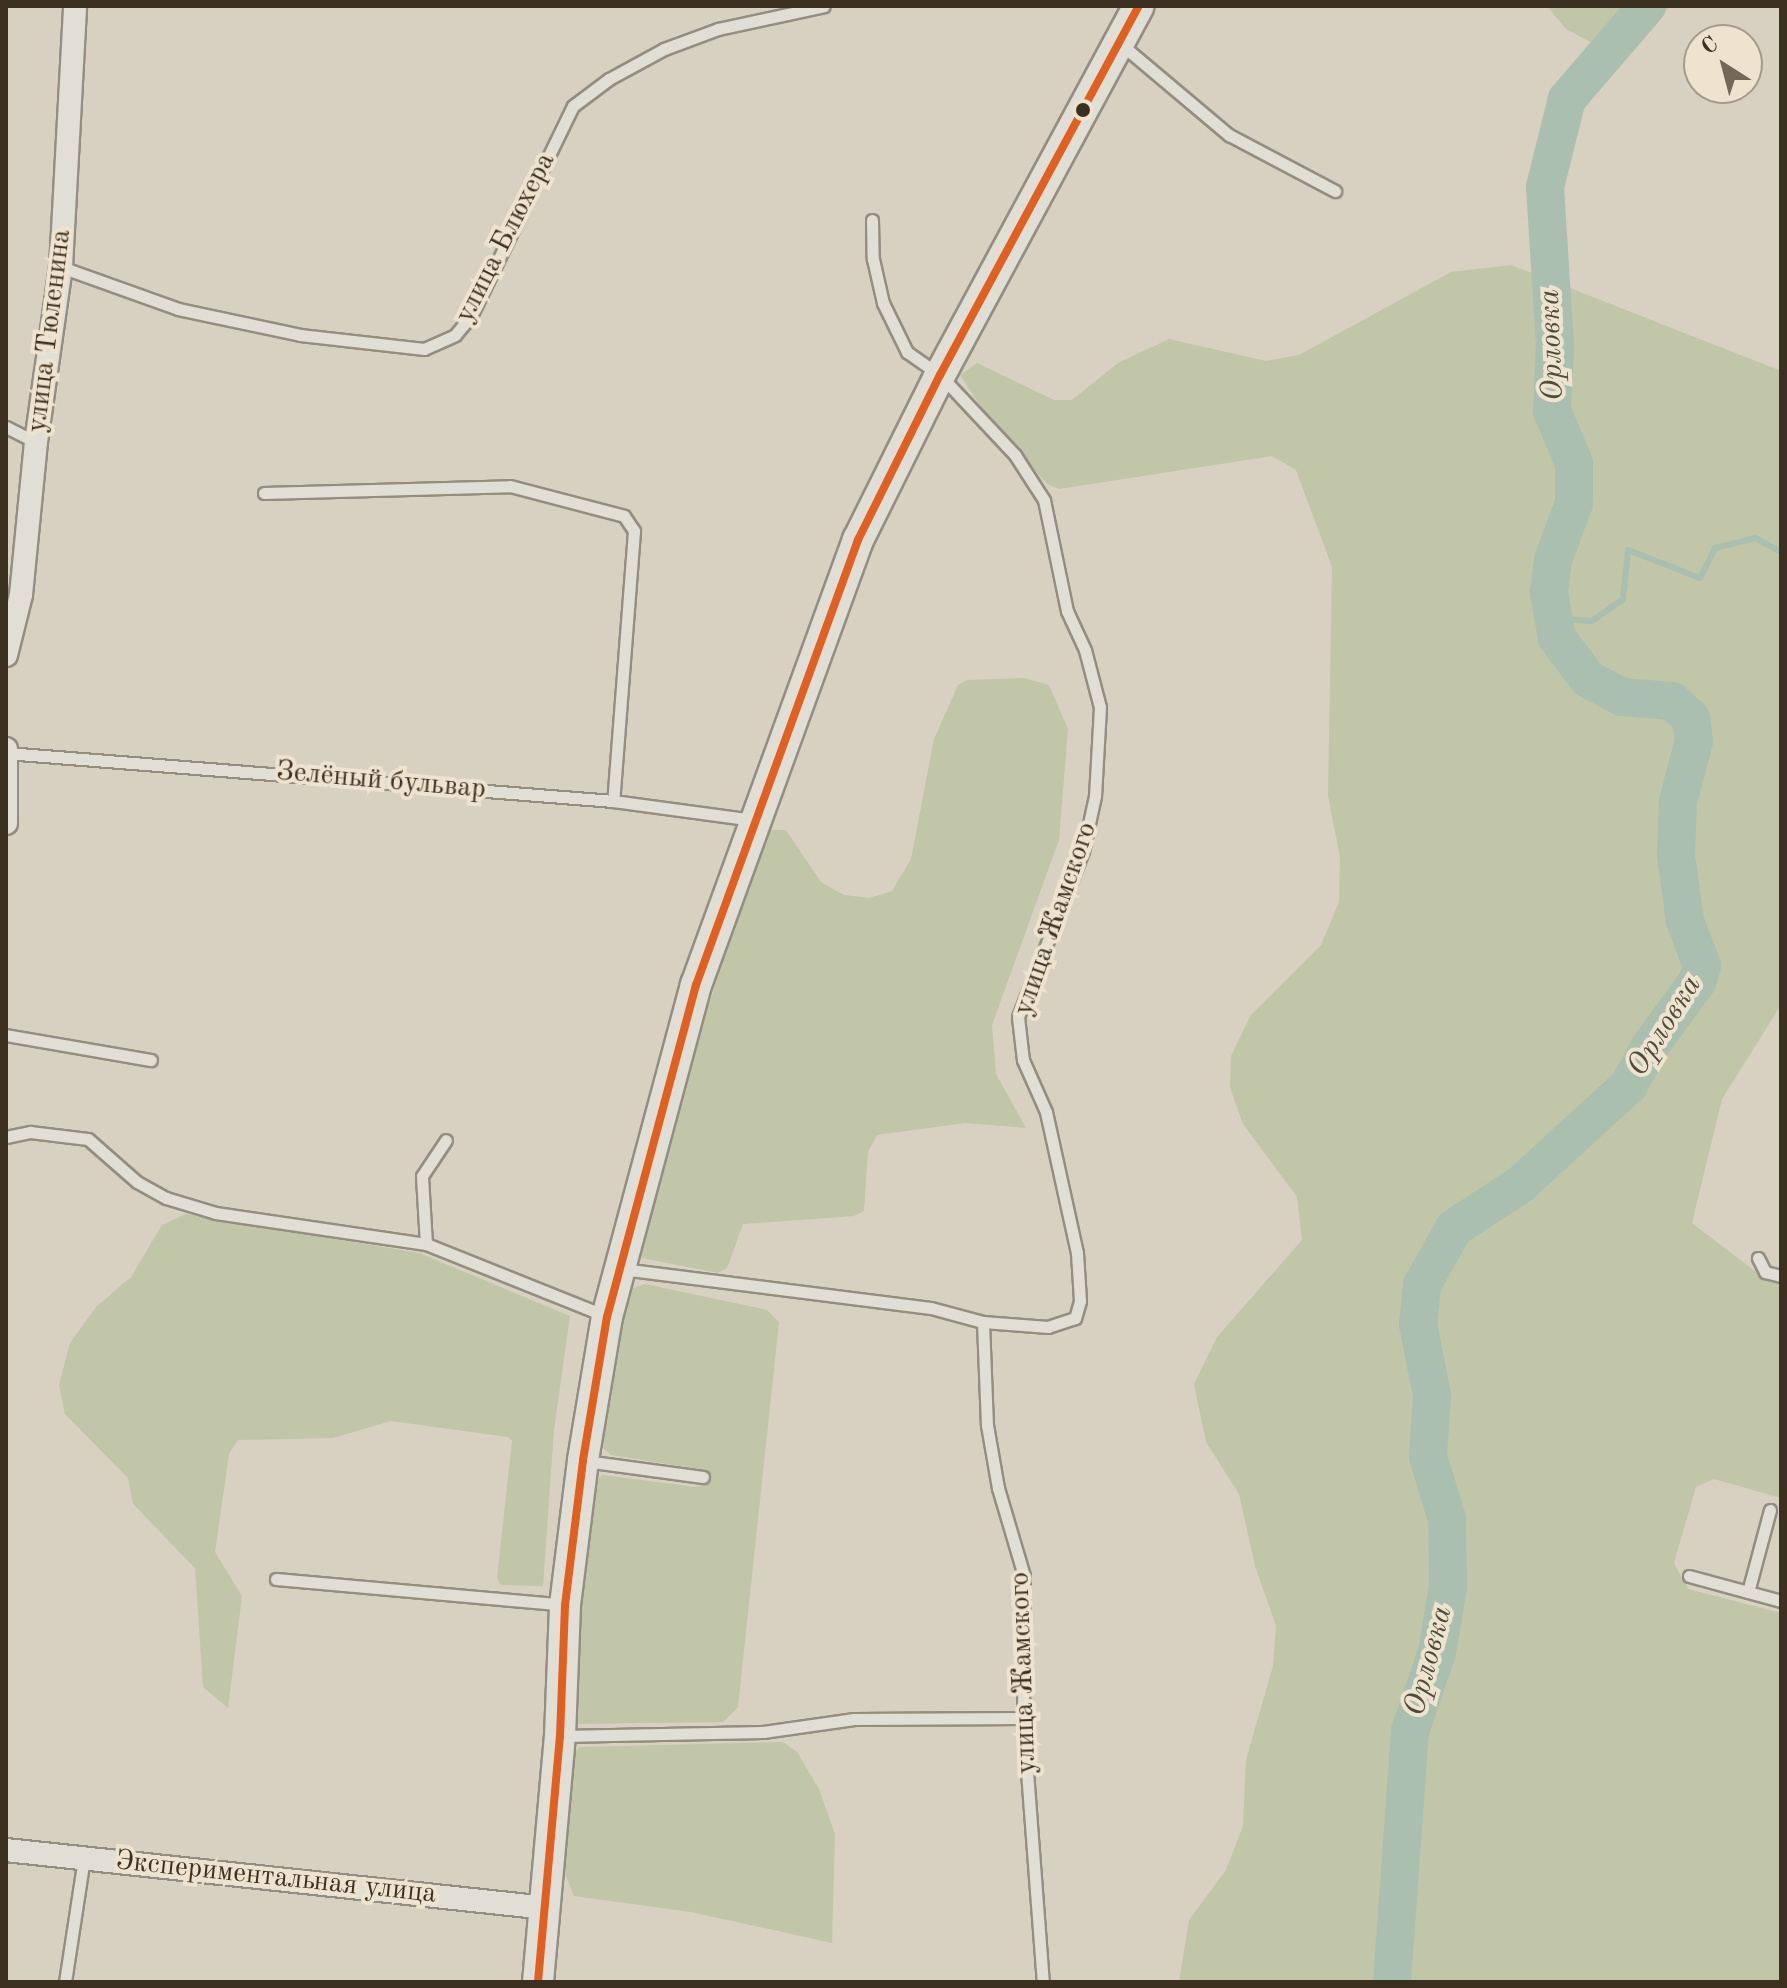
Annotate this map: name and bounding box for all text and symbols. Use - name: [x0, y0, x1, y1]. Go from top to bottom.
- north arrow: [1683, 24, 1763, 104]
- text: С: [1698, 33, 1722, 59]
- unlabelled marker: [1075, 102, 1091, 118]
- street label: улица Блюхера: [449, 147, 563, 329]
- street label: улица Тюленина: [21, 227, 79, 435]
- water label: Орловка: [1532, 288, 1572, 402]
- street label: Зелёный бульвар: [275, 755, 487, 807]
- street label: улица Жамского: [1007, 818, 1105, 1020]
- water label: Орловка: [1620, 969, 1710, 1083]
- street label: улица Жамского: [1004, 1571, 1044, 1775]
- water label: Орловка: [1397, 1602, 1461, 1720]
- street label: Экспериментальная улица: [114, 1844, 438, 1912]

